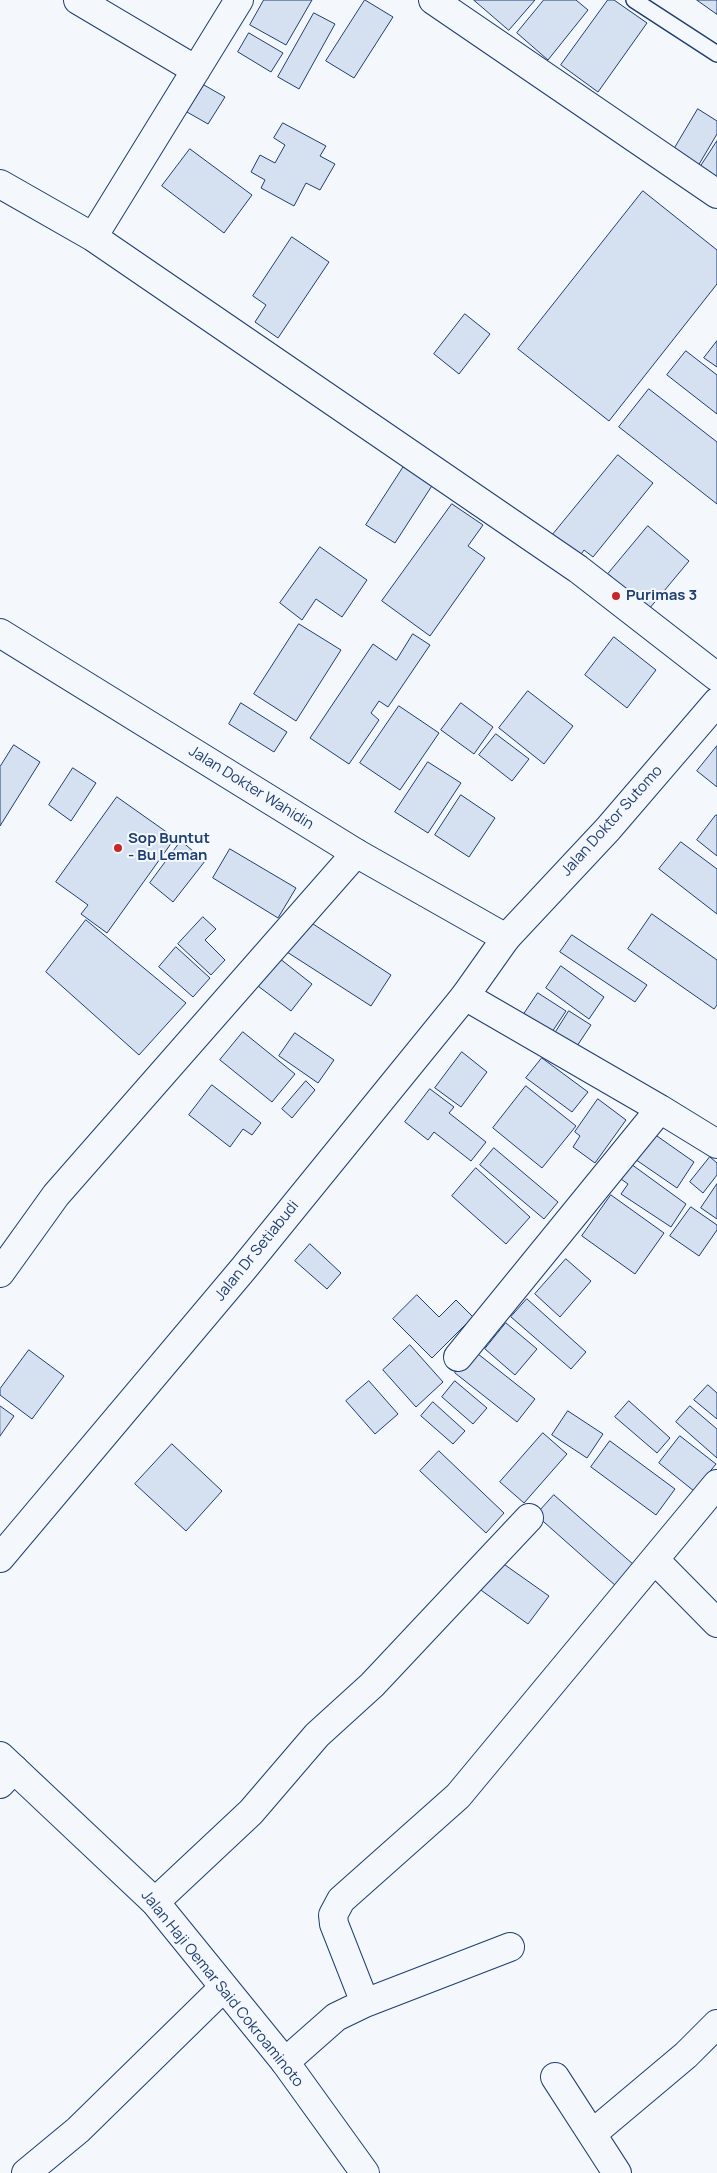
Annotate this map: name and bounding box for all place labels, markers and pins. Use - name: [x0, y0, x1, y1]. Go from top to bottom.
- place label: Purimas 3: [626, 587, 697, 605]
- marker: Purimas 3: [610, 590, 622, 602]
- place label: Sop Buntut - Bu Leman: [128, 830, 210, 865]
- marker: Sop Buntut - Bu Leman: [112, 842, 124, 854]

